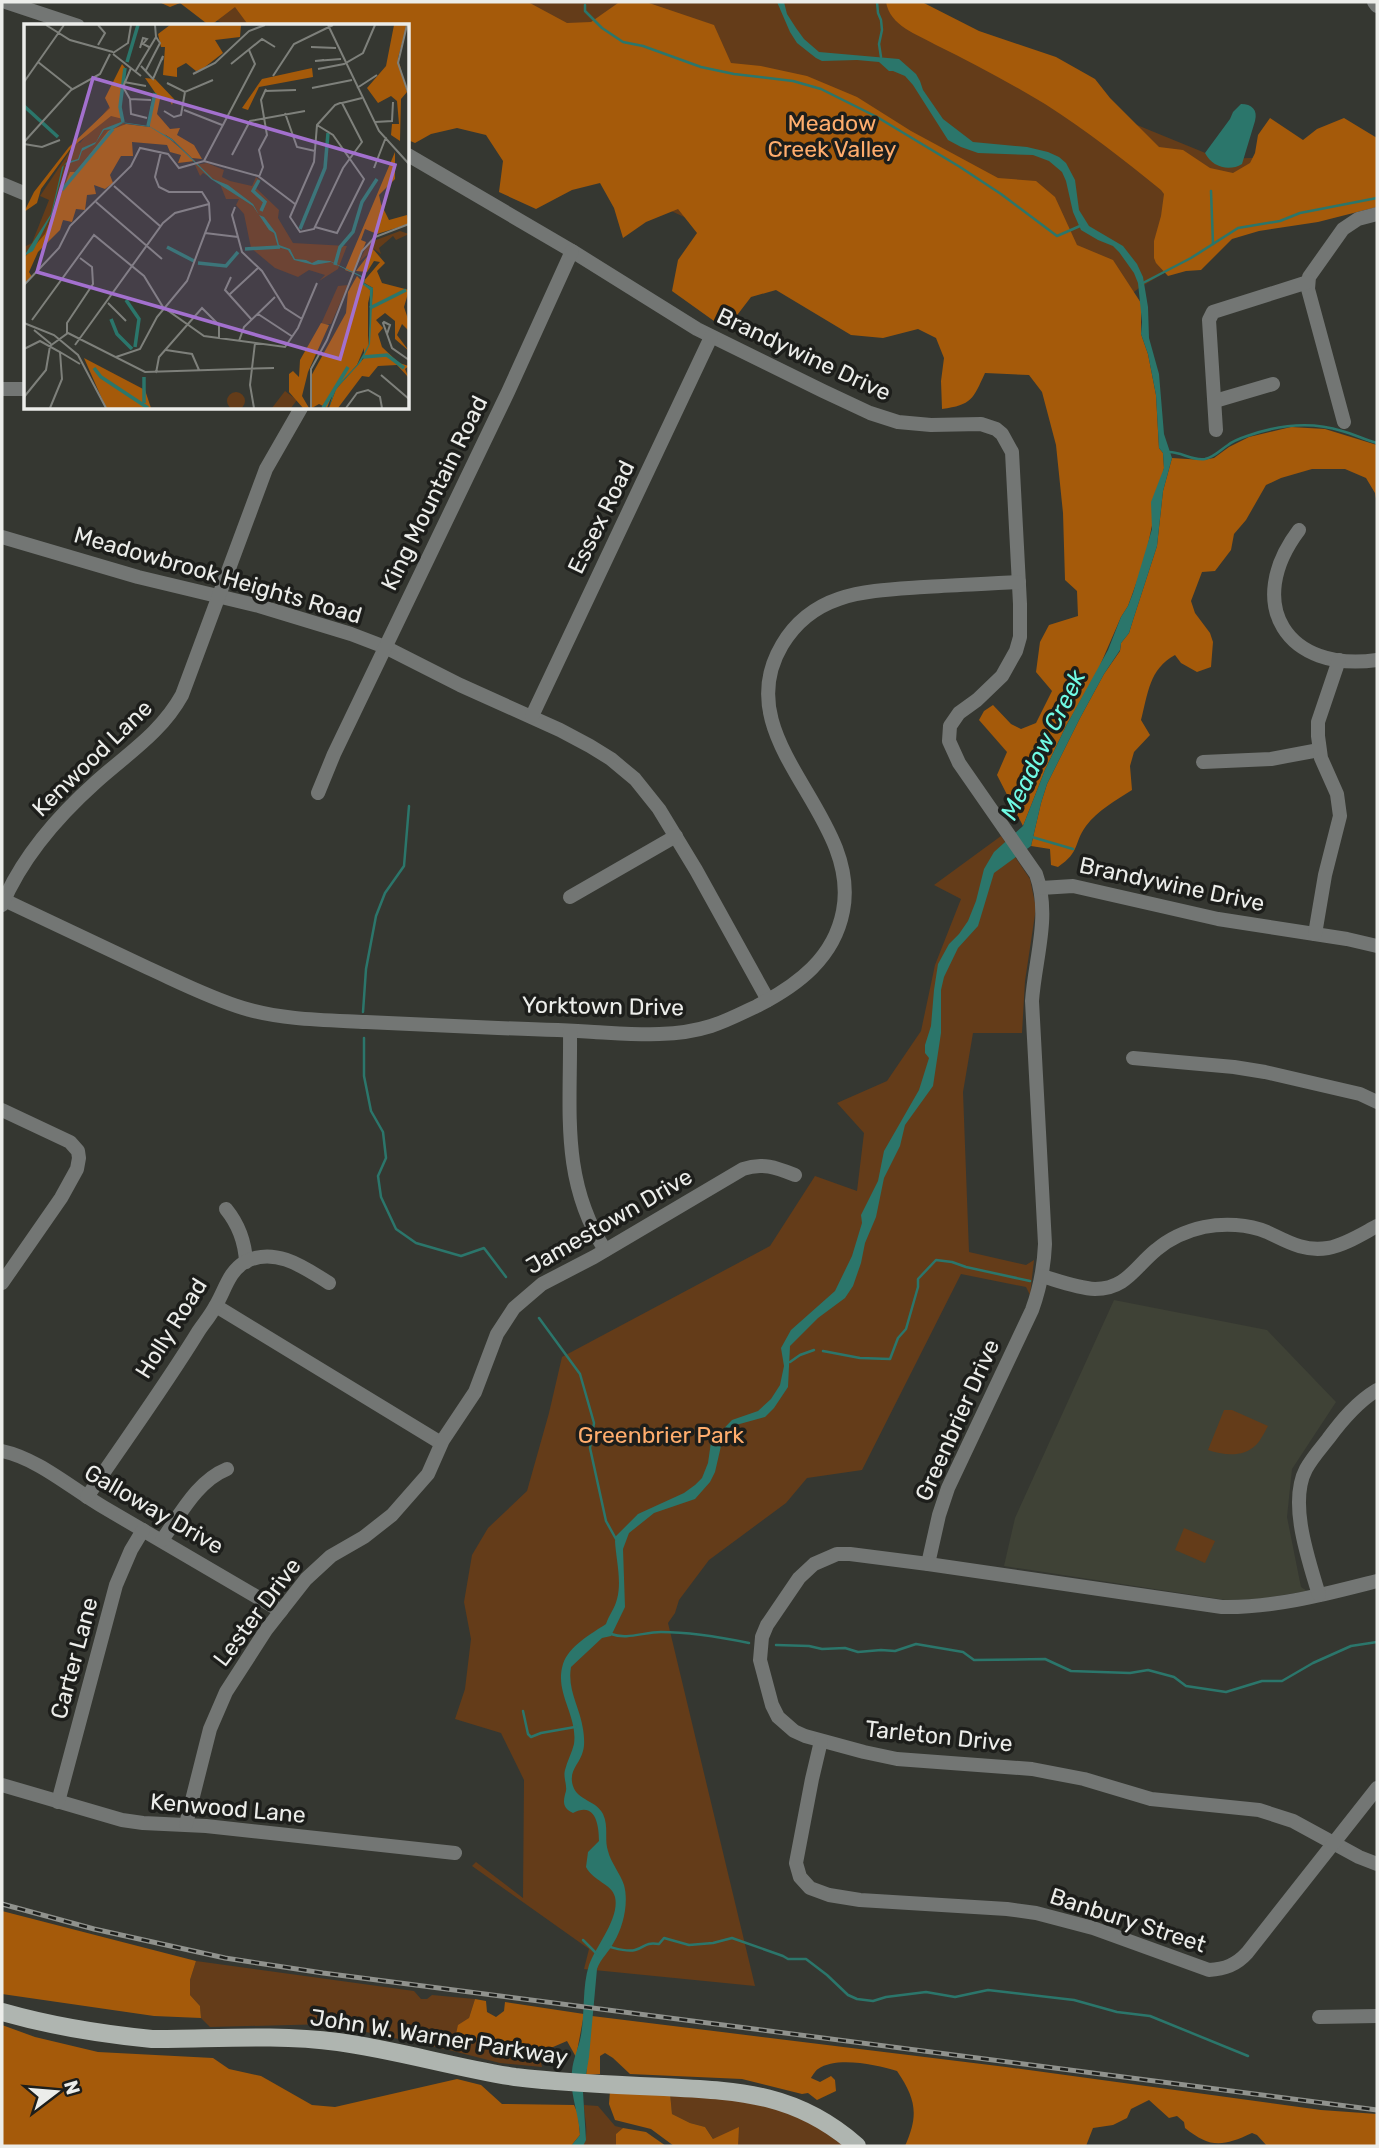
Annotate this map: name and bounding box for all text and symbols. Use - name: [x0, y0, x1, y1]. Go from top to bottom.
- inset map: [24, 24, 410, 410]
- park label: Meadow Creek Valley: [767, 109, 897, 163]
- street label: Brandywine Drive: [713, 301, 895, 407]
- street label: King Mountain Road: [375, 391, 493, 595]
- street label: Essex Road: [562, 456, 640, 578]
- street label: Meadowbrook Heights Road: [71, 520, 365, 630]
- water label: Meadow Creek: [995, 665, 1092, 824]
- street label: Kenwood Lane: [26, 694, 158, 822]
- street label: Brandywine Drive: [1077, 851, 1267, 917]
- street label: Yorktown Drive: [522, 991, 684, 1021]
- street label: Jamestown Drive: [521, 1162, 697, 1280]
- street label: Holly Road: [129, 1273, 213, 1383]
- street label: Greenbrier Drive: [909, 1335, 1005, 1505]
- park label: Greenbrier Park: [578, 1421, 744, 1449]
- street label: Galloway Drive: [79, 1458, 229, 1560]
- street label: Lester Drive: [207, 1552, 307, 1672]
- street label: Carter Lane: [44, 1594, 104, 1722]
- street label: Tarleton Drive: [864, 1714, 1014, 1758]
- street label: Kenwood Lane: [149, 1787, 307, 1829]
- street label: Banbury Street: [1046, 1882, 1210, 1958]
- street label: John W. Warner Parkway: [308, 2003, 570, 2071]
- north arrow: [21, 2057, 91, 2127]
- text: N: [59, 2078, 85, 2097]

